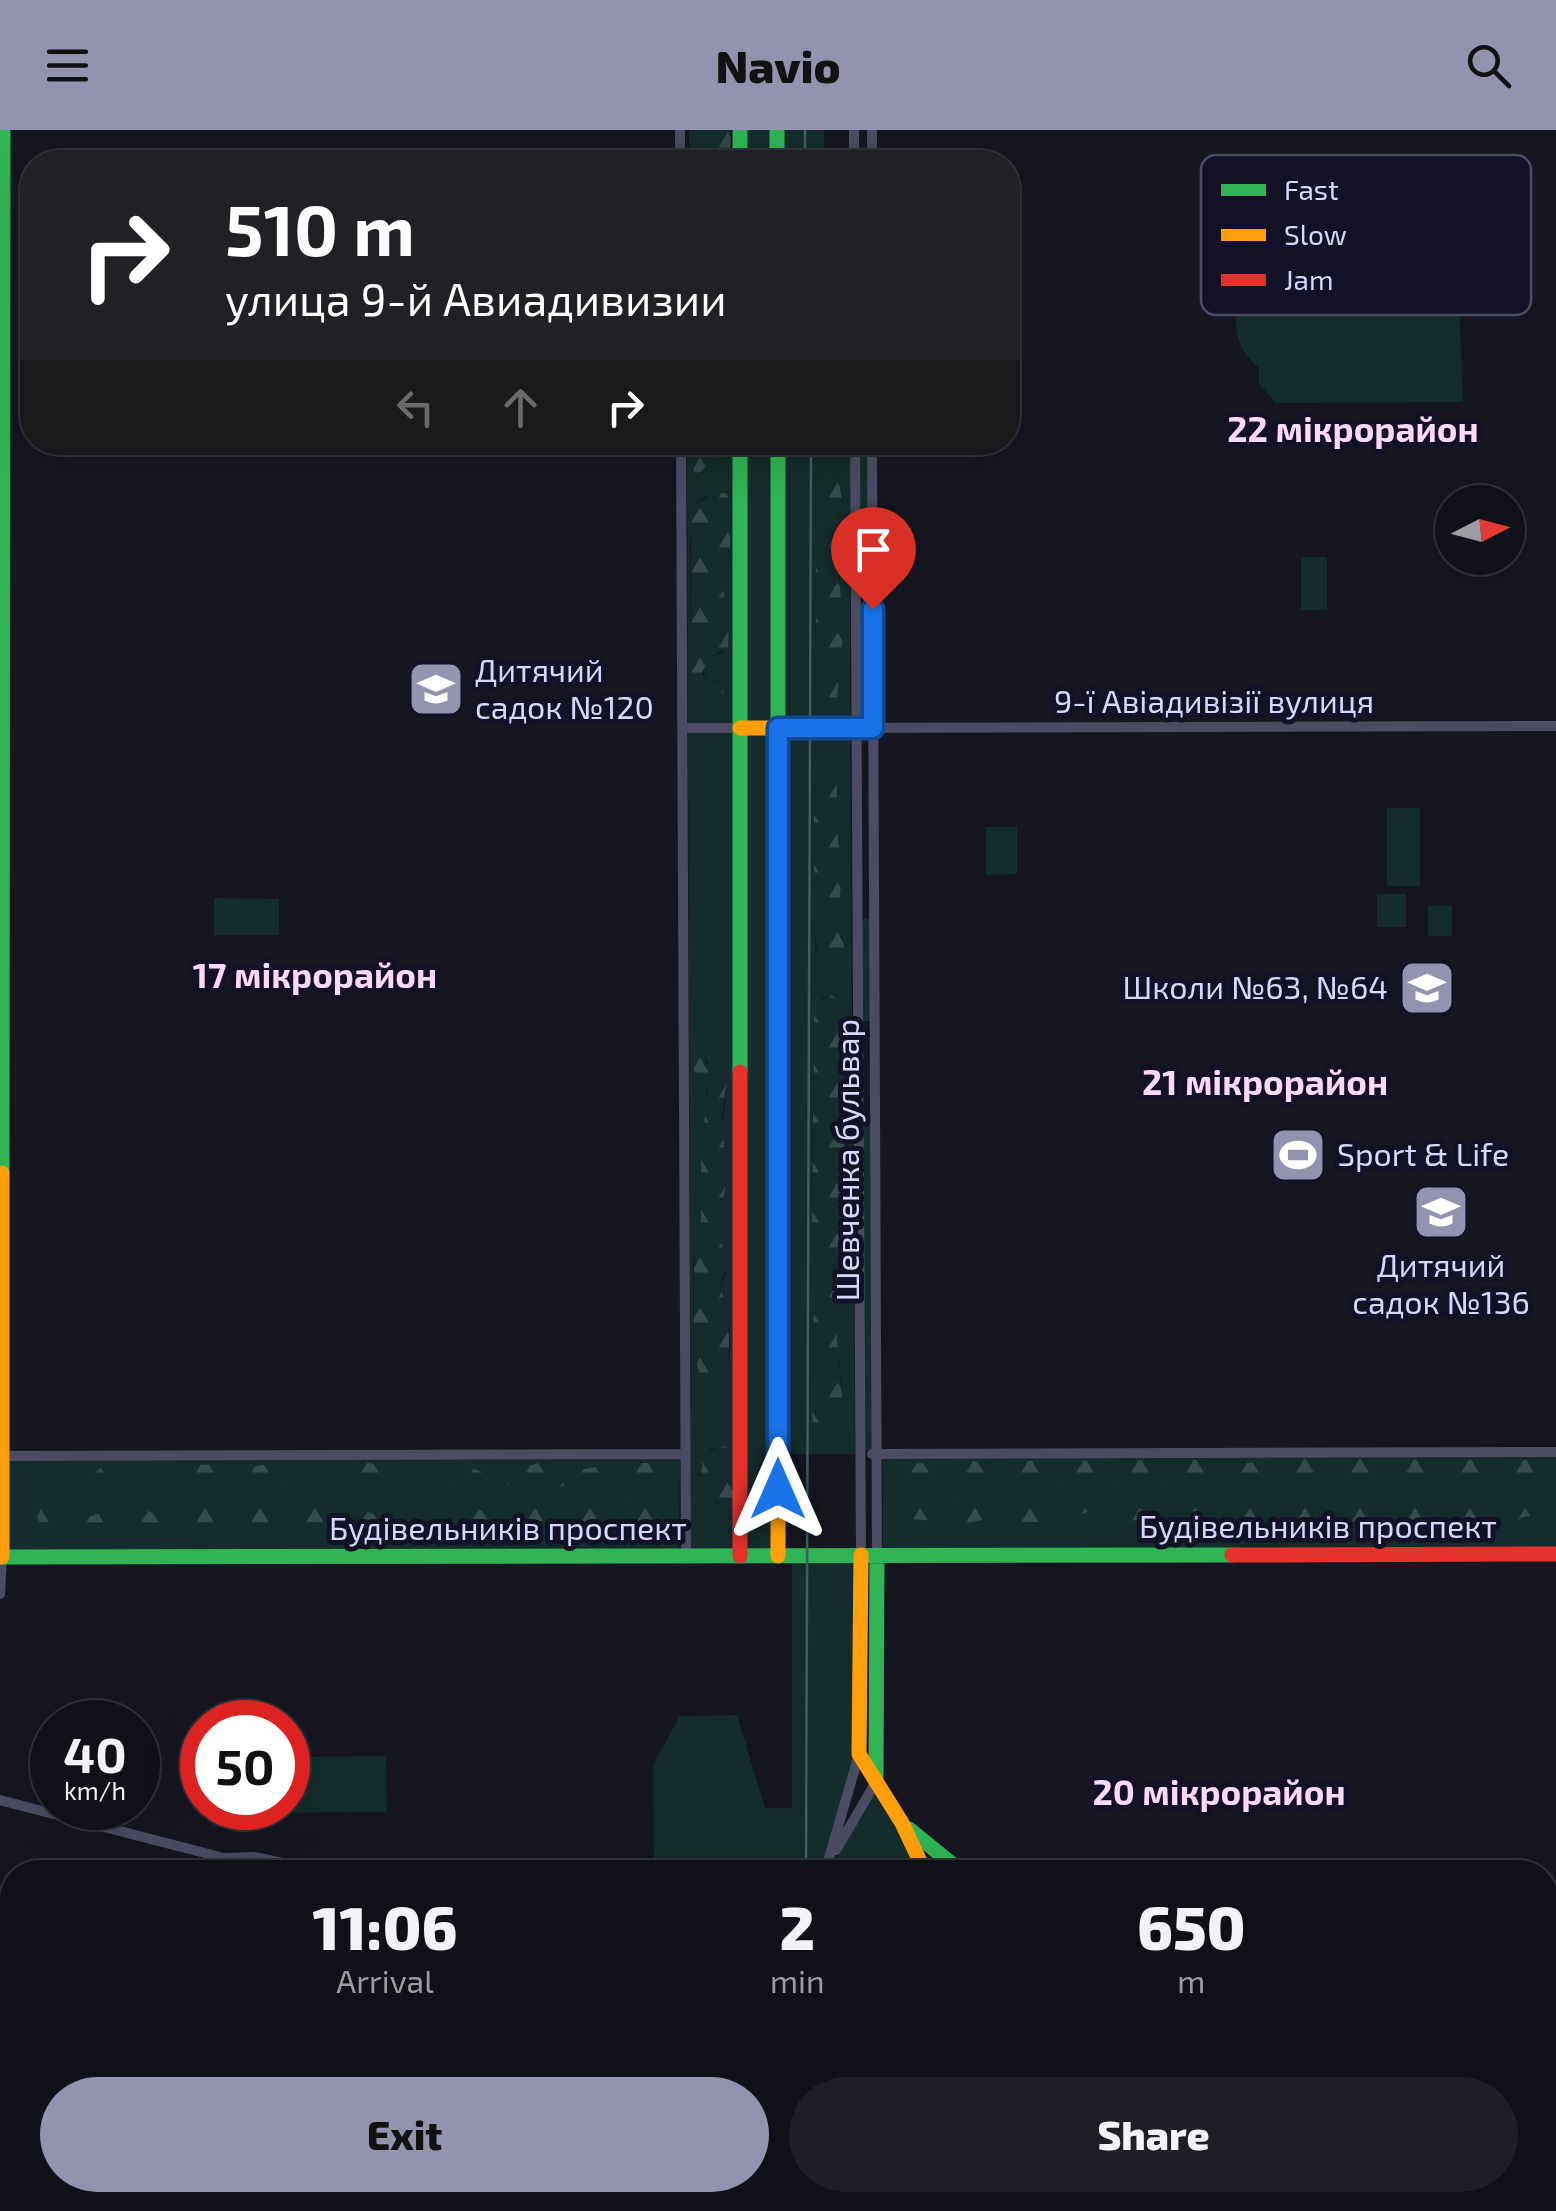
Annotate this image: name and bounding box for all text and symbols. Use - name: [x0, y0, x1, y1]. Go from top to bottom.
- icon: menu: [40, 38, 95, 93]
- text: Navio: [715, 38, 841, 92]
- icon: search: [1461, 38, 1516, 93]
- legend: [1201, 155, 1531, 315]
- text: Fast: [1284, 172, 1339, 206]
- text: 510 m: [225, 186, 415, 270]
- icon: right: [60, 190, 190, 320]
- text: Slow: [1284, 217, 1347, 251]
- text: Jam: [1284, 262, 1333, 296]
- text: улица 9-й Авиадивизии: [225, 271, 727, 325]
- icon: left: [388, 380, 443, 435]
- icon: ahead: [493, 380, 548, 435]
- icon: right: [598, 380, 653, 435]
- district label: 22 мікрорайон: [1227, 407, 1479, 449]
- north arrow: [1435, 485, 1525, 575]
- map controls: [1435, 485, 1525, 575]
- pin: [831, 507, 916, 610]
- icon: arrive: [846, 522, 901, 577]
- place label: Дитячий садок №120: [475, 650, 654, 725]
- school or university icon: Дитячий садок №120: [406, 659, 466, 719]
- street label: 9-ї Авіадивізії вулиця: [1054, 681, 1374, 720]
- district label: 17 мікрорайон: [193, 953, 437, 995]
- school or university icon: Школи №63, №64: [1397, 958, 1457, 1018]
- place label: Школи №63, №64: [1122, 967, 1388, 1005]
- street label: Шевченка бульвар: [827, 1019, 866, 1301]
- district label: 21 мікрорайон: [1142, 1060, 1388, 1102]
- sports icon: Sport & Life: [1268, 1125, 1328, 1185]
- place label: Sport & Life: [1337, 1134, 1509, 1172]
- school or university icon: Дитячий садок №136: [1411, 1182, 1471, 1242]
- place label: Дитячий садок №136: [1352, 1245, 1530, 1320]
- position arrow: [726, 1437, 830, 1541]
- street label: Будівельників проспект: [1139, 1506, 1497, 1545]
- street label: Будівельників проспект: [329, 1508, 687, 1547]
- speed limit sign: 50: [180, 1700, 310, 1830]
- text: 40: [63, 1723, 127, 1783]
- district label: 20 мікрорайон: [1092, 1770, 1346, 1812]
- text: km/h: [64, 1775, 126, 1805]
- text: 11:06: [313, 1890, 457, 1962]
- text: 2: [780, 1890, 815, 1962]
- text: 650: [1137, 1890, 1245, 1962]
- text: Arrival: [336, 1961, 434, 1999]
- text: min: [770, 1961, 825, 1999]
- text: m: [1177, 1961, 1205, 1999]
- button: Exit: [40, 2077, 769, 2192]
- button: Share: [789, 2077, 1518, 2192]

